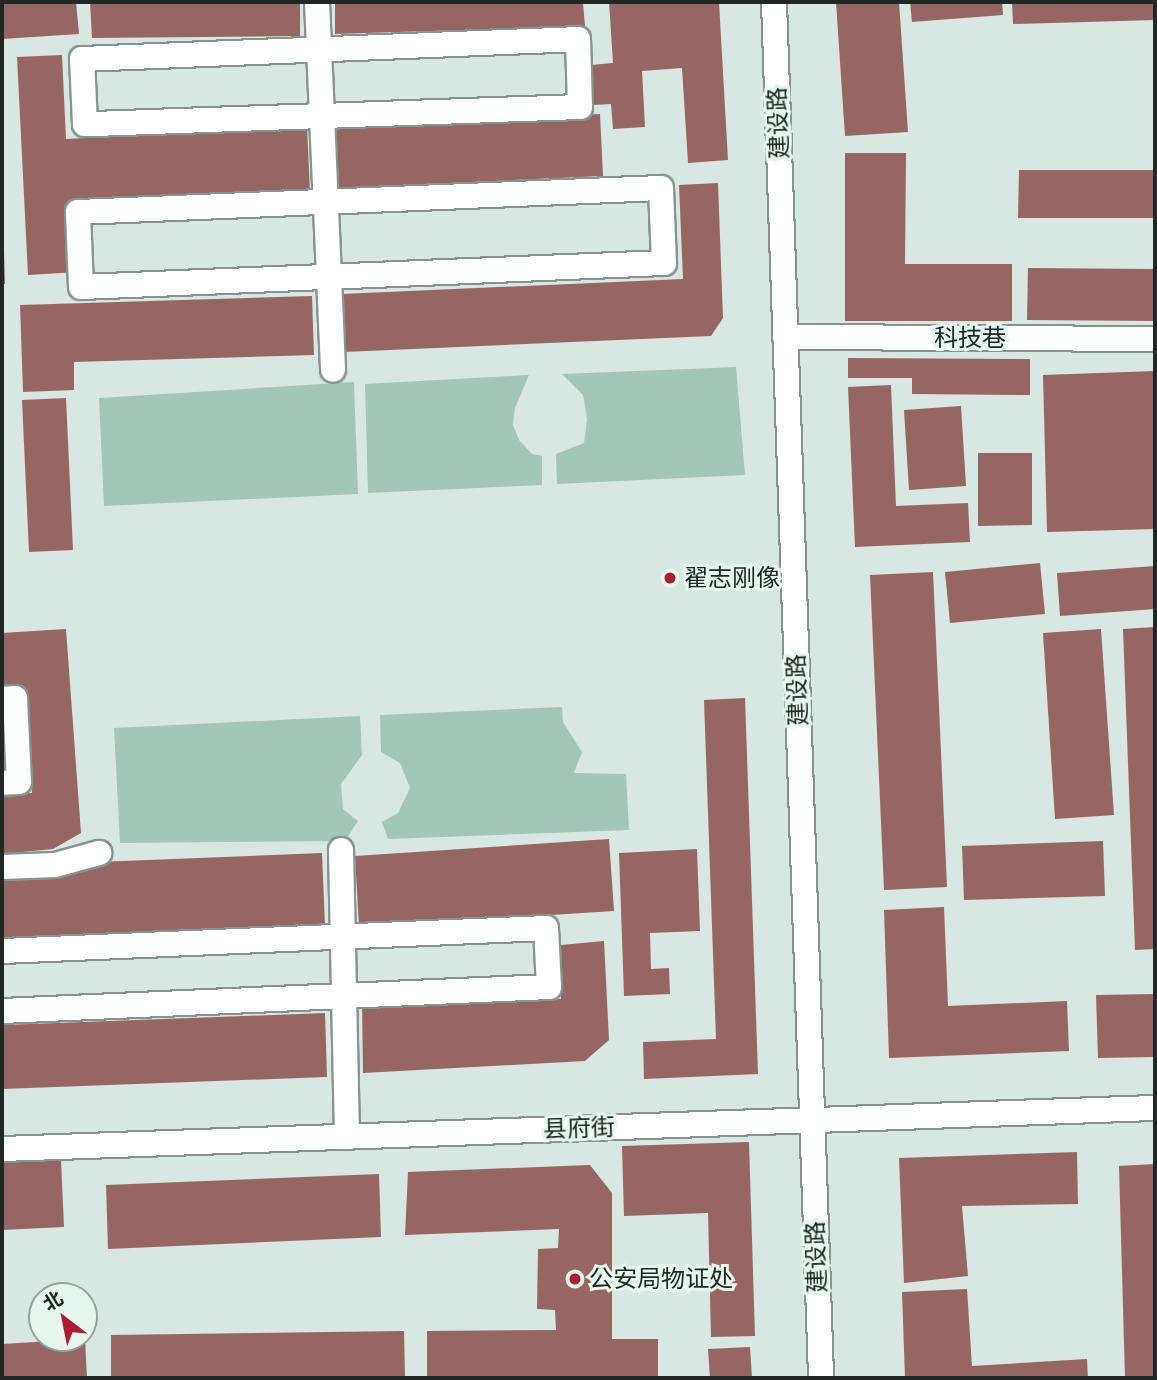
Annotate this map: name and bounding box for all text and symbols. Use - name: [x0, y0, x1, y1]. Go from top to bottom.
- street label: 建设路: [762, 87, 794, 159]
- street label: 科技巷: [934, 324, 1006, 352]
- place label: 翟志刚像: [684, 564, 780, 592]
- marker: 翟志刚像: [662, 570, 678, 586]
- street label: 建设路: [781, 654, 813, 726]
- street label: 县府街: [543, 1112, 615, 1144]
- street label: 建设路: [800, 1221, 832, 1293]
- place label: 公安局物证处: [589, 1265, 733, 1293]
- marker: 公安局物证处: [567, 1271, 583, 1287]
- north arrow: [28, 1282, 98, 1352]
- text: 北: [38, 1285, 67, 1316]

